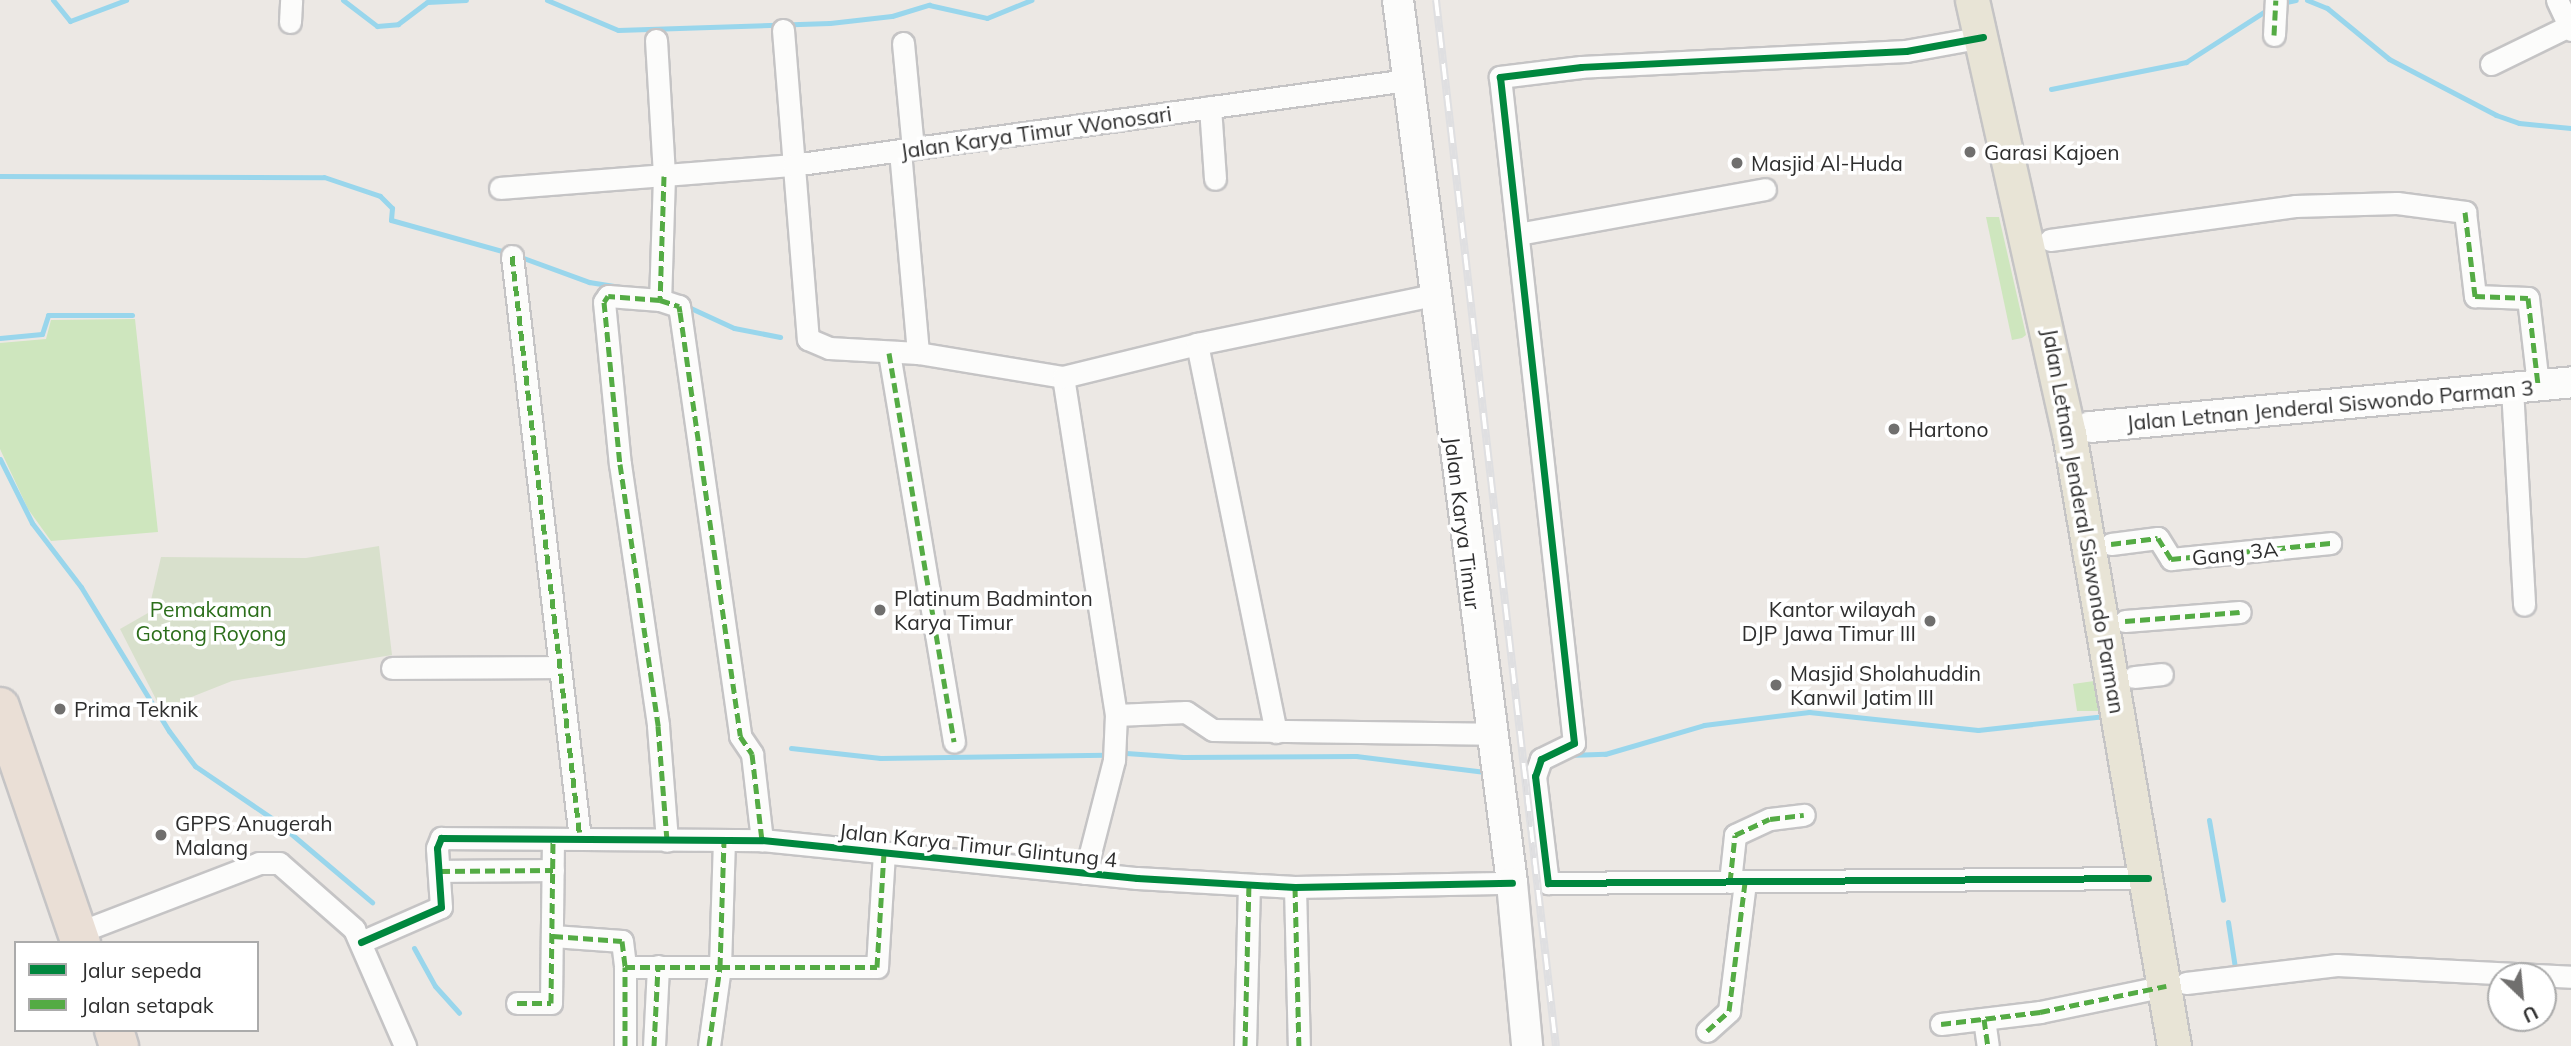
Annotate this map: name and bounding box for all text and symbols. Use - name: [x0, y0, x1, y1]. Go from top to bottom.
- street label: Jalan Karya Timur Wonosari: [899, 100, 1173, 164]
- place label: Garasi Kajoen: [1984, 139, 2120, 165]
- marker: Garasi Kajoen: [1962, 144, 1978, 160]
- place label: Masjid Al-Huda: [1751, 150, 1903, 176]
- marker: Masjid Al-Huda: [1729, 155, 1745, 171]
- street label: Jalan Letnan Jenderal Siswondo Parman: [2038, 327, 2130, 715]
- street label: Jalan Letnan Jenderal Siswondo Parman 3: [2125, 375, 2535, 435]
- place label: Hartono: [1908, 416, 1988, 442]
- marker: Hartono: [1886, 421, 1902, 437]
- street label: Jalan Karya Timur: [1440, 435, 1486, 611]
- street label: Gang 3A: [2191, 536, 2279, 570]
- place label: Platinum Badminton Karya Timur: [894, 585, 1093, 635]
- park label: Pemakaman Gotong Royong: [135, 596, 287, 646]
- place label: Kantor wilayah DJP Jawa Timur III: [1742, 596, 1916, 646]
- marker: Platinum Badminton Karya Timur: [872, 602, 888, 618]
- marker: Kantor wilayah DJP Jawa Timur III: [1922, 613, 1938, 629]
- place label: Masjid Sholahuddin Kanwil Jatim III: [1790, 660, 1981, 710]
- marker: Masjid Sholahuddin Kanwil Jatim III: [1768, 677, 1784, 693]
- place label: Prima Teknik: [74, 696, 198, 722]
- marker: Prima Teknik: [52, 701, 68, 717]
- place label: GPPS Anugerah Malang: [175, 810, 333, 860]
- street label: Jalan Karya Timur Glintung 4: [838, 818, 1118, 872]
- marker: GPPS Anugerah Malang: [153, 827, 169, 843]
- legend: [14, 941, 259, 1032]
- text: Jalur sepeda: [81, 957, 202, 983]
- north arrow: [2487, 962, 2557, 1032]
- text: Jalan setapak: [81, 992, 214, 1018]
- text: U: [2519, 1000, 2542, 1028]

